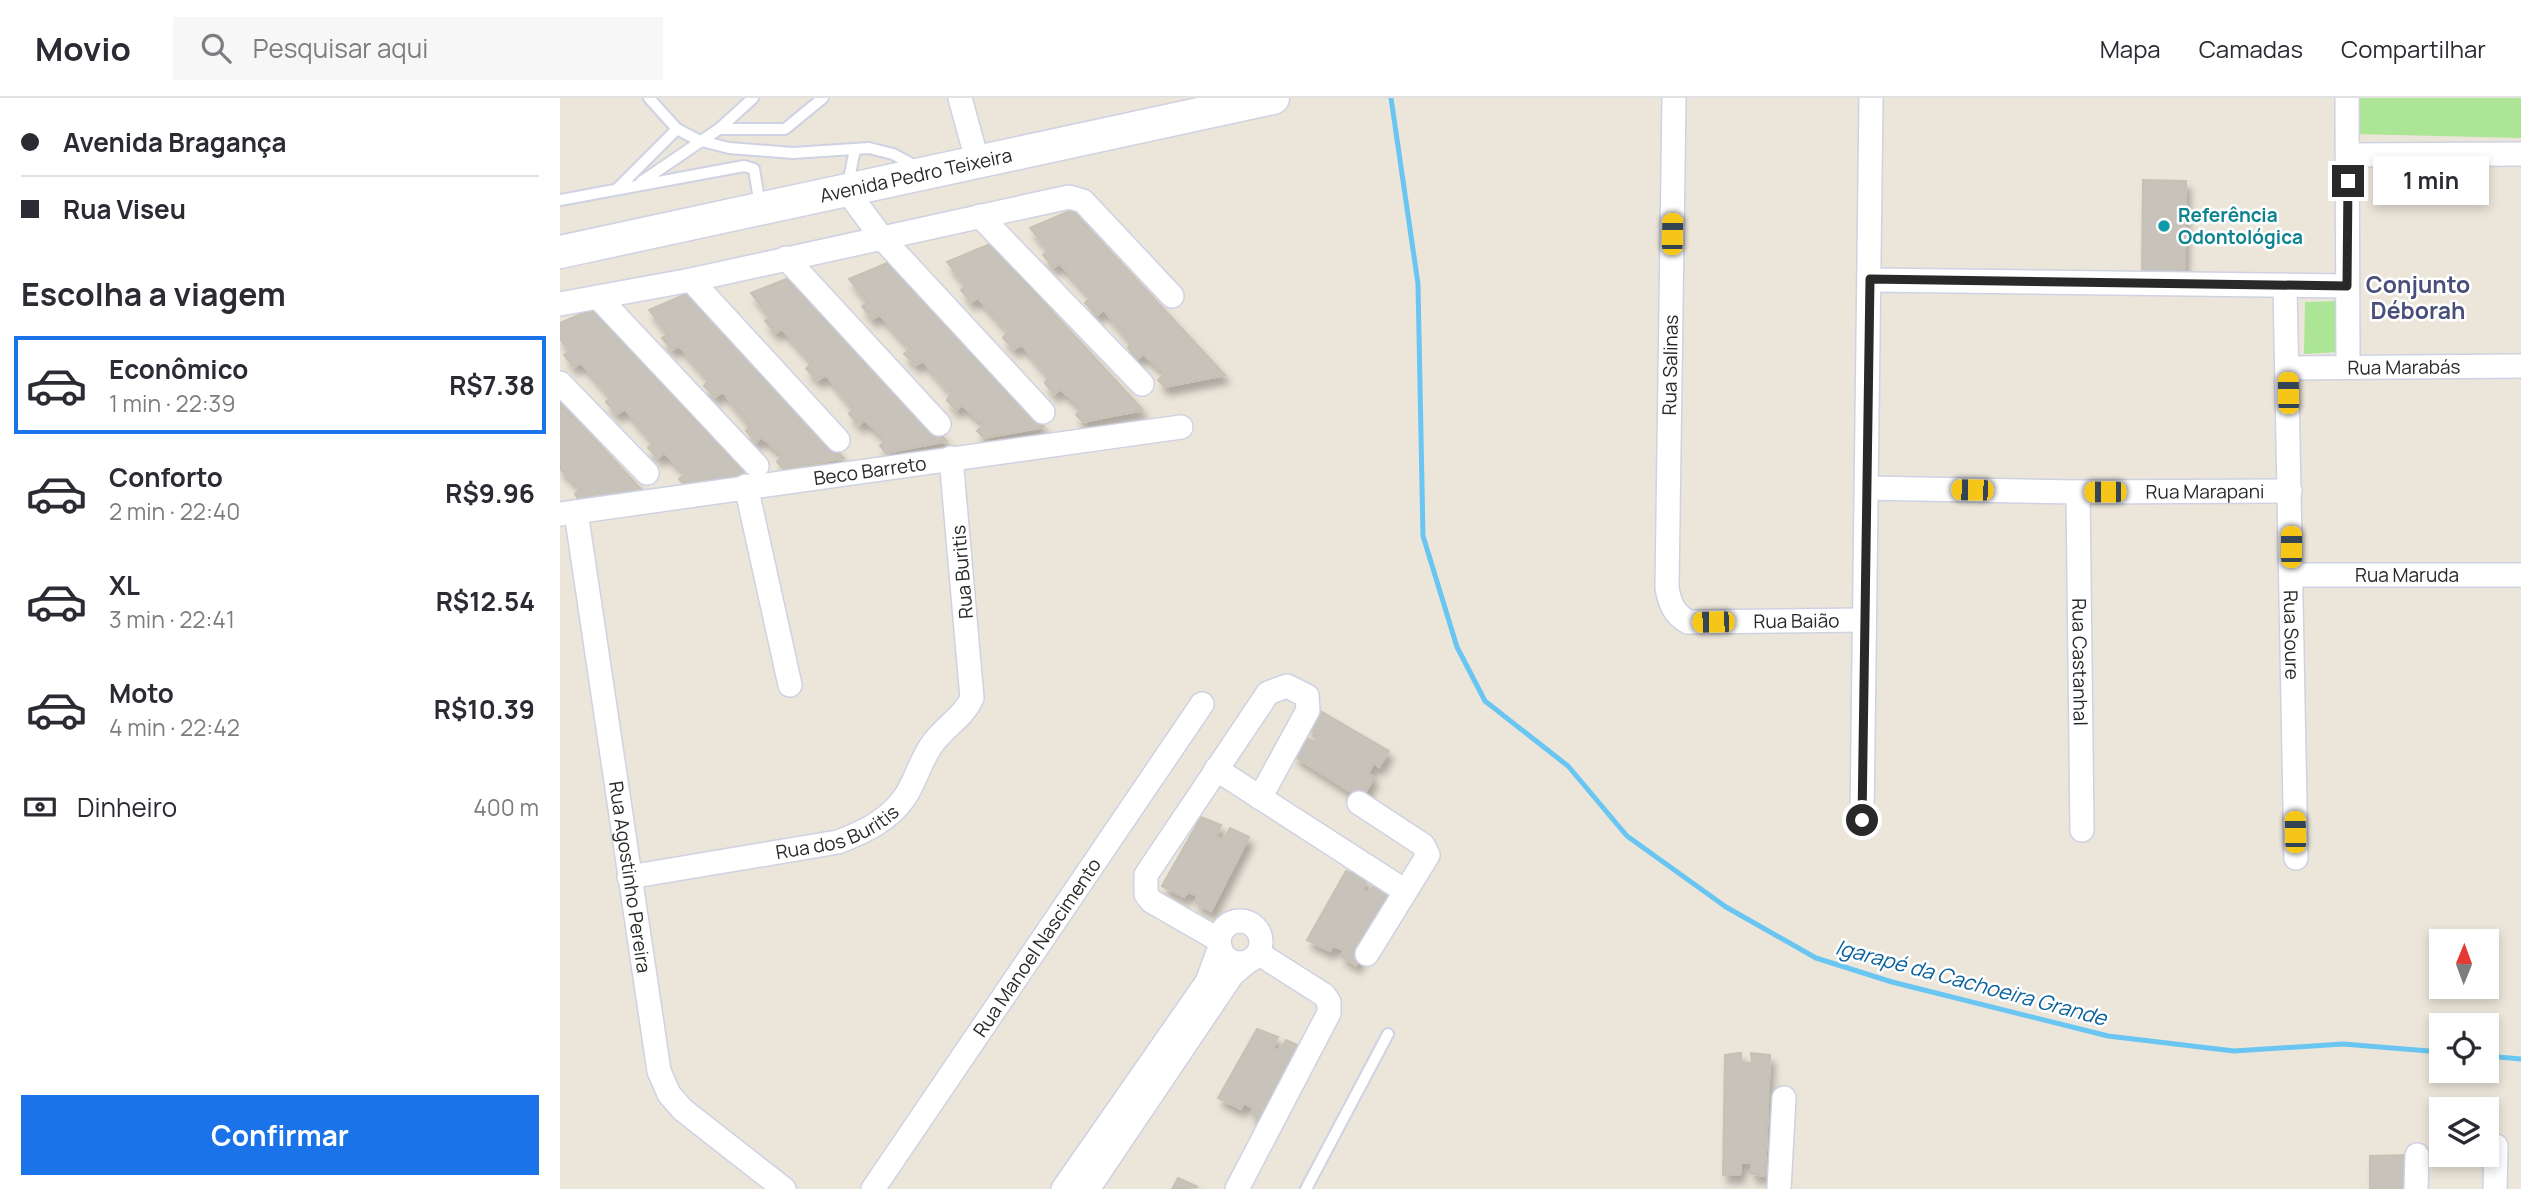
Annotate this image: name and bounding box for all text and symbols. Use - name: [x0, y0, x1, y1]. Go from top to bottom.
- search box: [173, 17, 663, 80]
- text: Movio: [35, 26, 131, 71]
- icon: search: [197, 29, 235, 67]
- text: Pesquisar aqui: [253, 30, 428, 66]
- text: Mapa: [2100, 32, 2161, 65]
- text: Camadas: [2199, 32, 2303, 65]
- text: Compartilhar: [2341, 32, 2486, 65]
- text: Avenida Bragança: [63, 124, 286, 160]
- street label: Avenida Pedro Teixeira: [817, 142, 1014, 209]
- callout: 1 min: [2372, 156, 2488, 206]
- text: 1 min: [2403, 164, 2459, 196]
- route end: [2332, 165, 2364, 197]
- text: Rua Viseu: [63, 191, 186, 227]
- place label: Referência Odontológica: [2178, 202, 2303, 250]
- car: [1662, 213, 1683, 255]
- marker: Referência Odontológica: [2156, 218, 2172, 234]
- district label: Conjunto Déborah: [2366, 268, 2470, 326]
- text: Escolha a viagem: [21, 272, 286, 316]
- street label: Rua Salinas: [1656, 314, 1684, 416]
- text: Econômico: [109, 351, 248, 387]
- icon: car: [25, 354, 88, 417]
- street label: Rua Marabás: [2347, 354, 2461, 380]
- text: R$7.38: [449, 367, 535, 403]
- car: [2278, 372, 2299, 414]
- text: 1 min · 22:39: [109, 387, 236, 419]
- street label: Beco Barreto: [812, 450, 928, 491]
- text: Conforto: [109, 459, 223, 495]
- icon: car: [25, 462, 88, 525]
- text: R$9.96: [445, 475, 535, 511]
- street label: Rua Marapani: [2146, 478, 2264, 505]
- car: [1951, 479, 1994, 501]
- car: [2085, 482, 2127, 503]
- text: 2 min · 22:40: [109, 495, 240, 527]
- street label: Rua Buritis: [945, 524, 979, 620]
- car: [2281, 526, 2302, 568]
- street label: Rua Maruda: [2355, 562, 2459, 588]
- text: XL: [109, 567, 140, 603]
- icon: car: [25, 570, 88, 633]
- text: R$12.54: [436, 583, 535, 619]
- street label: Rua Soure: [2278, 590, 2306, 680]
- street label: Rua Castanhal: [2066, 598, 2094, 726]
- text: 3 min · 22:41: [109, 603, 235, 635]
- street label: Rua Baião: [1753, 607, 1840, 634]
- car: [1692, 611, 1735, 633]
- text: Moto: [109, 675, 174, 711]
- icon: car: [25, 678, 88, 741]
- text: R$10.39: [434, 691, 535, 727]
- text: 4 min · 22:42: [109, 711, 240, 743]
- street label: Rua Agostinho Pereira: [603, 779, 657, 975]
- icon: cash: [21, 788, 59, 826]
- text: Dinheiro: [77, 789, 177, 825]
- text: 400 m: [473, 791, 539, 823]
- street label: Rua dos Buritis: [774, 799, 904, 865]
- route start: [1846, 804, 1878, 836]
- car: [2285, 811, 2306, 853]
- street label: Rua Manoel Nascimento: [967, 853, 1107, 1042]
- north arrow: [2429, 929, 2499, 999]
- map controls: [2429, 929, 2499, 1167]
- water label: Igarapé da Cachoeira Grande: [1833, 932, 2111, 1032]
- button: locate: [2429, 1013, 2499, 1083]
- button: Confirmar: [21, 1095, 539, 1175]
- button: layers: [2429, 1097, 2499, 1167]

